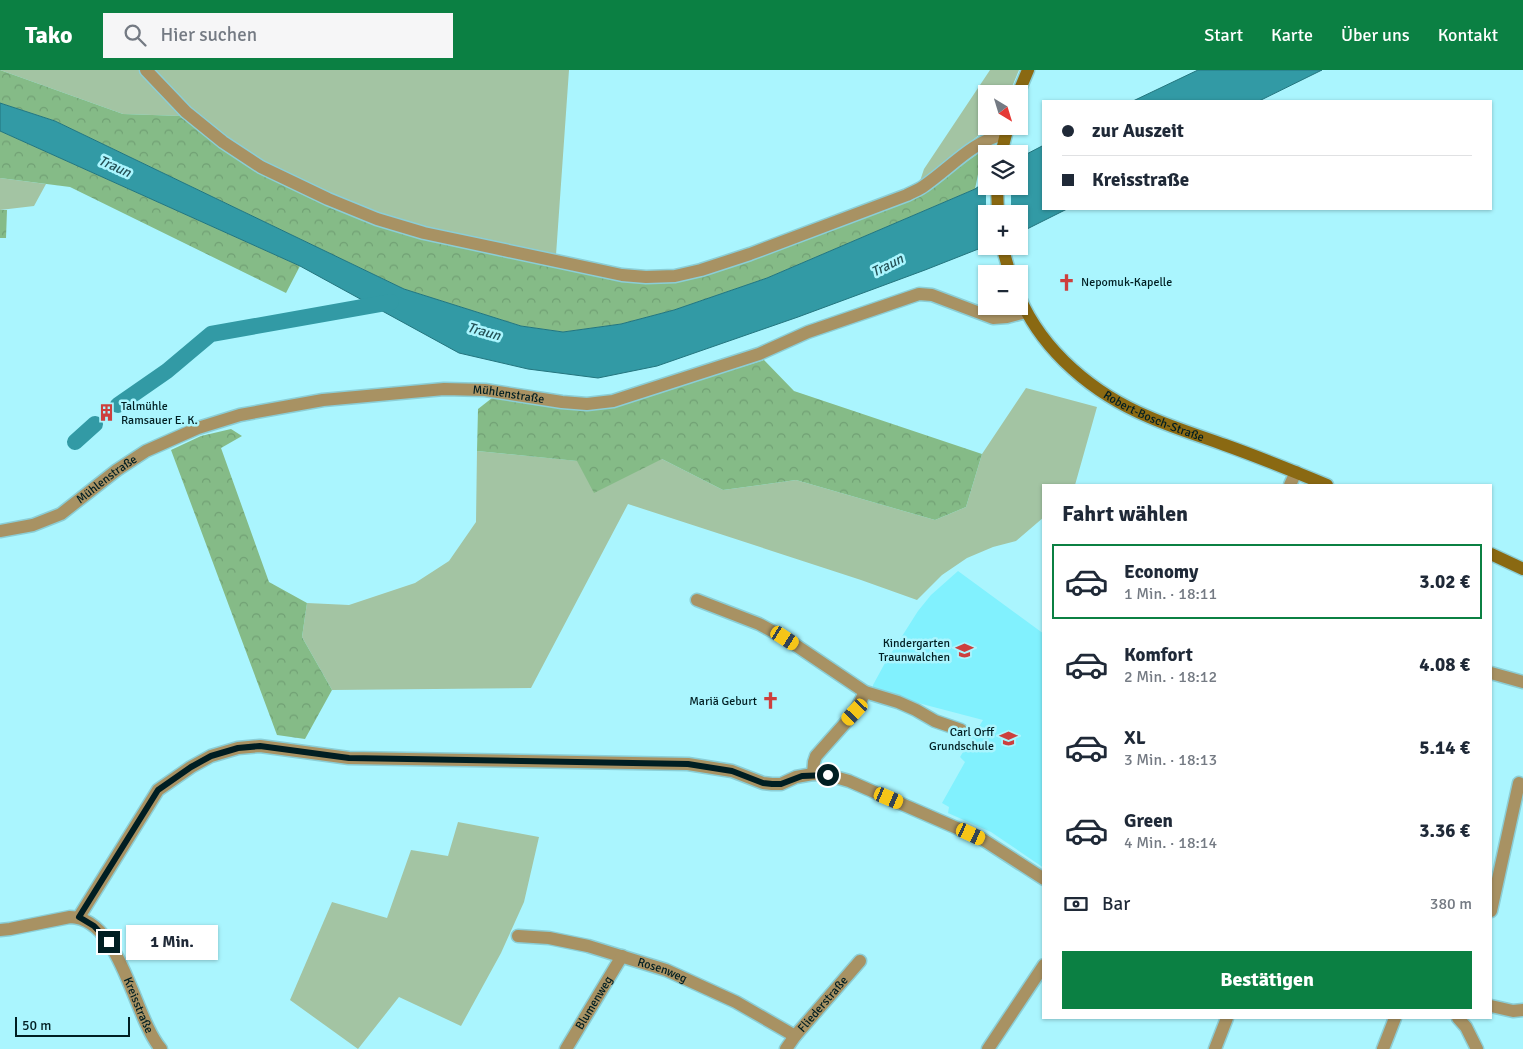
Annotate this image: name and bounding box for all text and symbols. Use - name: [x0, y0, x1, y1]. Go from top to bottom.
- search box: [103, 13, 453, 58]
- text: Tako: [25, 20, 73, 50]
- icon: search: [121, 21, 149, 49]
- text: Hier suchen: [161, 23, 257, 47]
- text: Start: [1204, 24, 1243, 46]
- text: Karte: [1271, 24, 1313, 46]
- text: Über uns: [1341, 24, 1410, 46]
- text: Kontakt: [1438, 24, 1498, 46]
- north arrow: [978, 85, 1028, 135]
- map controls: [978, 85, 1028, 315]
- text: zur Auszeit: [1092, 119, 1184, 143]
- button: layers: [978, 145, 1028, 195]
- water label: Traun: [96, 152, 134, 181]
- text: Kreisstraße: [1092, 168, 1189, 192]
- button: +: [978, 205, 1028, 255]
- water label: Traun: [868, 250, 906, 281]
- button: −: [978, 265, 1028, 315]
- church icon: Nepomuk-Kapelle: [1057, 272, 1077, 292]
- place label: Nepomuk-Kapelle: [1081, 275, 1172, 290]
- water label: Traun: [465, 319, 503, 344]
- street label: Mühlenstraße: [472, 383, 545, 407]
- street label: Robert-Bosch-Straße: [1100, 388, 1206, 445]
- place label: Talmühle Ramsauer E. K.: [121, 399, 198, 428]
- building icon: Talmühle Ramsauer E. K.: [97, 403, 117, 423]
- street label: Mühlenstraße: [73, 452, 140, 507]
- text: Fahrt wählen: [1062, 500, 1188, 527]
- icon: car: [1064, 559, 1109, 604]
- text: Economy: [1124, 560, 1198, 584]
- text: 3.02 €: [1419, 570, 1470, 594]
- text: 1 Min. · 18:11: [1124, 584, 1217, 604]
- car: [768, 624, 801, 652]
- place label: Kindergarten Traunwalchen: [879, 636, 950, 665]
- school or university icon: Kindergarten Traunwalchen: [954, 640, 974, 660]
- icon: car: [1064, 642, 1109, 687]
- text: Komfort: [1124, 643, 1193, 667]
- text: 4.08 €: [1419, 653, 1470, 677]
- text: 2 Min. · 18:12: [1124, 667, 1217, 687]
- church icon: Mariä Geburt: [761, 691, 781, 711]
- place label: Mariä Geburt: [689, 694, 757, 709]
- car: [839, 696, 870, 728]
- place label: Carl Orff Grundschule: [929, 725, 995, 754]
- icon: car: [1064, 725, 1109, 770]
- text: XL: [1124, 726, 1146, 750]
- school or university icon: Carl Orff Grundschule: [998, 729, 1018, 749]
- text: 5.14 €: [1419, 736, 1470, 760]
- text: 3 Min. · 18:13: [1124, 750, 1217, 770]
- route start: [817, 764, 839, 786]
- car: [872, 785, 905, 811]
- icon: car: [1064, 808, 1109, 853]
- text: Green: [1124, 809, 1173, 833]
- text: 3.36 €: [1419, 819, 1470, 843]
- car: [954, 821, 987, 847]
- text: 4 Min. · 18:14: [1124, 833, 1217, 853]
- icon: cash: [1062, 890, 1090, 918]
- text: Bar: [1102, 892, 1130, 916]
- text: 380 m: [1430, 894, 1472, 914]
- callout: 1 Min.: [126, 924, 219, 960]
- route end: [98, 931, 120, 953]
- text: 1 Min.: [150, 932, 194, 952]
- button: Bestätigen: [1062, 951, 1472, 1009]
- street label: Rosenweg: [636, 955, 689, 987]
- street label: Blumenweg: [572, 973, 616, 1033]
- street label: Fliederstraße: [795, 973, 851, 1036]
- street label: Kreisstraße: [120, 975, 157, 1036]
- scale bar: [15, 1014, 130, 1037]
- text: 50 m: [22, 1017, 51, 1034]

